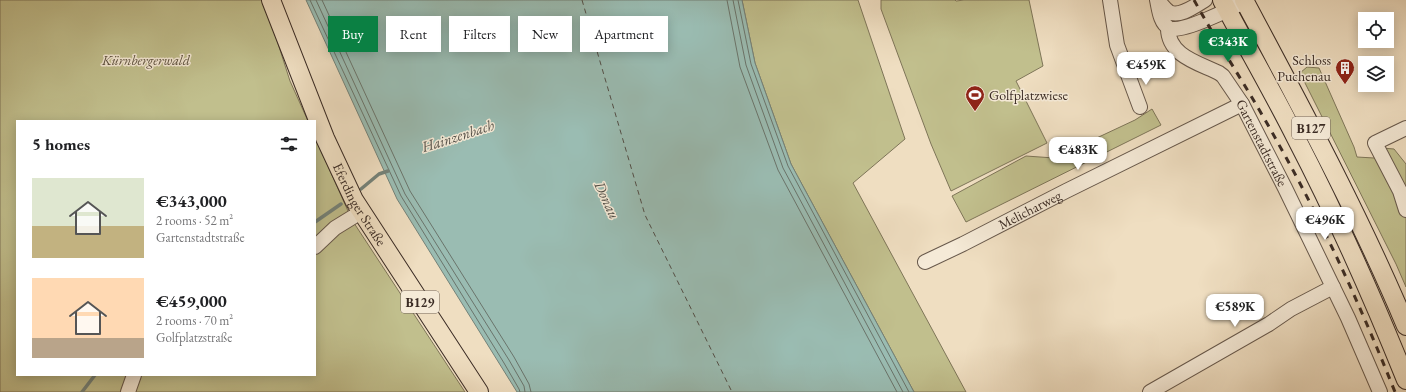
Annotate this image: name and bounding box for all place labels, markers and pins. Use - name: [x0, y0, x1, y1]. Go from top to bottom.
- pin: €343K: [1200, 29, 1256, 63]
- place label: Schloss Puchenau: [1277, 51, 1332, 85]
- pin: €459K: [1118, 52, 1174, 86]
- building icon: Schloss Puchenau: [1334, 57, 1356, 85]
- sports icon: Golfplatzwiese: [964, 84, 986, 112]
- place label: Golfplatzwiese: [989, 86, 1068, 104]
- pin: €483K: [1050, 137, 1106, 171]
- pin: €496K: [1297, 207, 1353, 241]
- pin: €589K: [1207, 294, 1263, 328]

